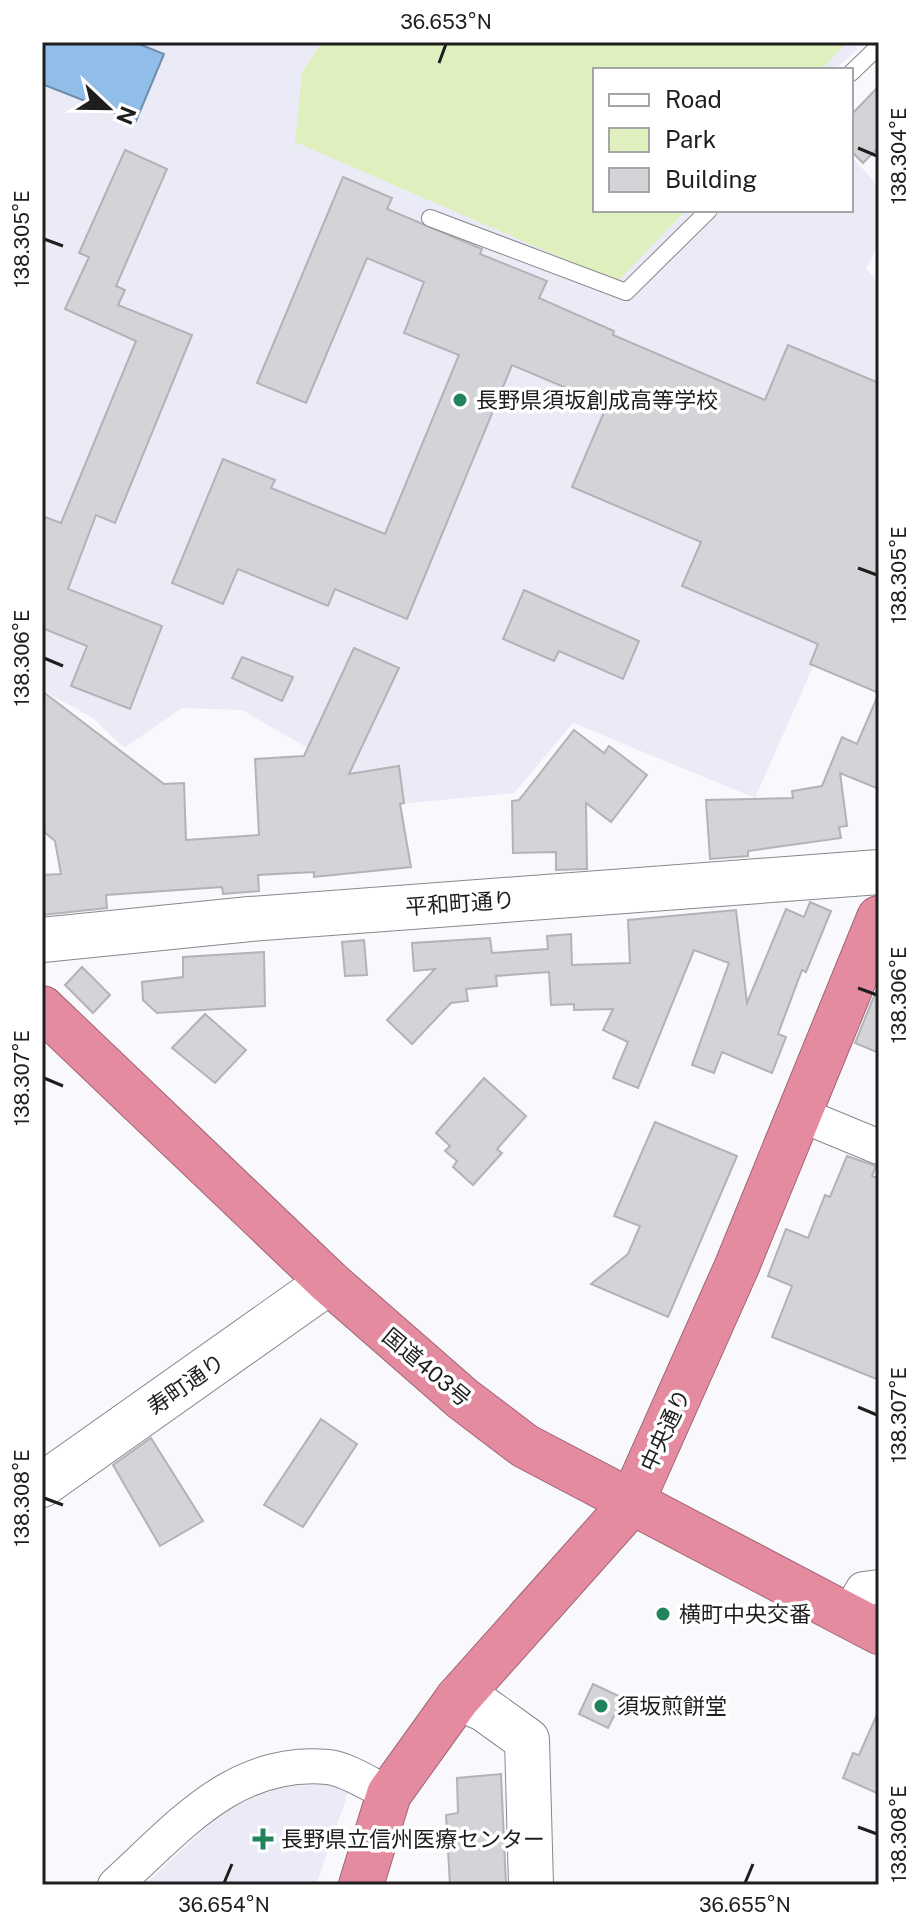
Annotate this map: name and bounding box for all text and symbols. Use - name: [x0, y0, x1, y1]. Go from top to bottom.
- text: 36.653°N: [400, 10, 492, 34]
- north arrow: [68, 68, 148, 148]
- legend: [593, 68, 853, 212]
- text: Road: [665, 85, 722, 113]
- text: N: [111, 103, 142, 128]
- text: 138.304°E: [887, 108, 911, 204]
- text: Park: [665, 125, 716, 153]
- text: Building: [665, 165, 757, 193]
- text: 138.305°E: [10, 190, 34, 288]
- place label: 長野県須坂創成高等学校: [476, 387, 718, 413]
- marker: 長野県須坂創成高等学校: [451, 391, 469, 409]
- text: 138.305°E: [887, 526, 911, 624]
- text: 138.306°E: [10, 610, 34, 706]
- street label: 平和町通り: [404, 886, 516, 920]
- text: 138.306°E: [887, 947, 911, 1043]
- text: 138.307°E: [10, 1030, 34, 1126]
- street label: 国道403号: [378, 1323, 476, 1411]
- street label: 寿町通り: [142, 1348, 230, 1420]
- text: 138.307°E: [887, 1367, 911, 1463]
- street label: 中央通り: [635, 1385, 695, 1475]
- text: 138.308°E: [10, 1449, 34, 1547]
- place label: 横町中央交番: [679, 1601, 811, 1627]
- marker: 横町中央交番: [654, 1605, 672, 1623]
- place label: 須坂煎餅堂: [617, 1693, 727, 1719]
- marker: 須坂煎餅堂: [592, 1697, 610, 1715]
- text: 138.308°E: [887, 1785, 911, 1883]
- place label: 長野県立信州医療センター: [281, 1826, 545, 1852]
- marker: 長野県立信州医療センター: [252, 1828, 274, 1850]
- text: 36.654°N: [178, 1893, 270, 1917]
- text: 36.655°N: [699, 1893, 791, 1917]

